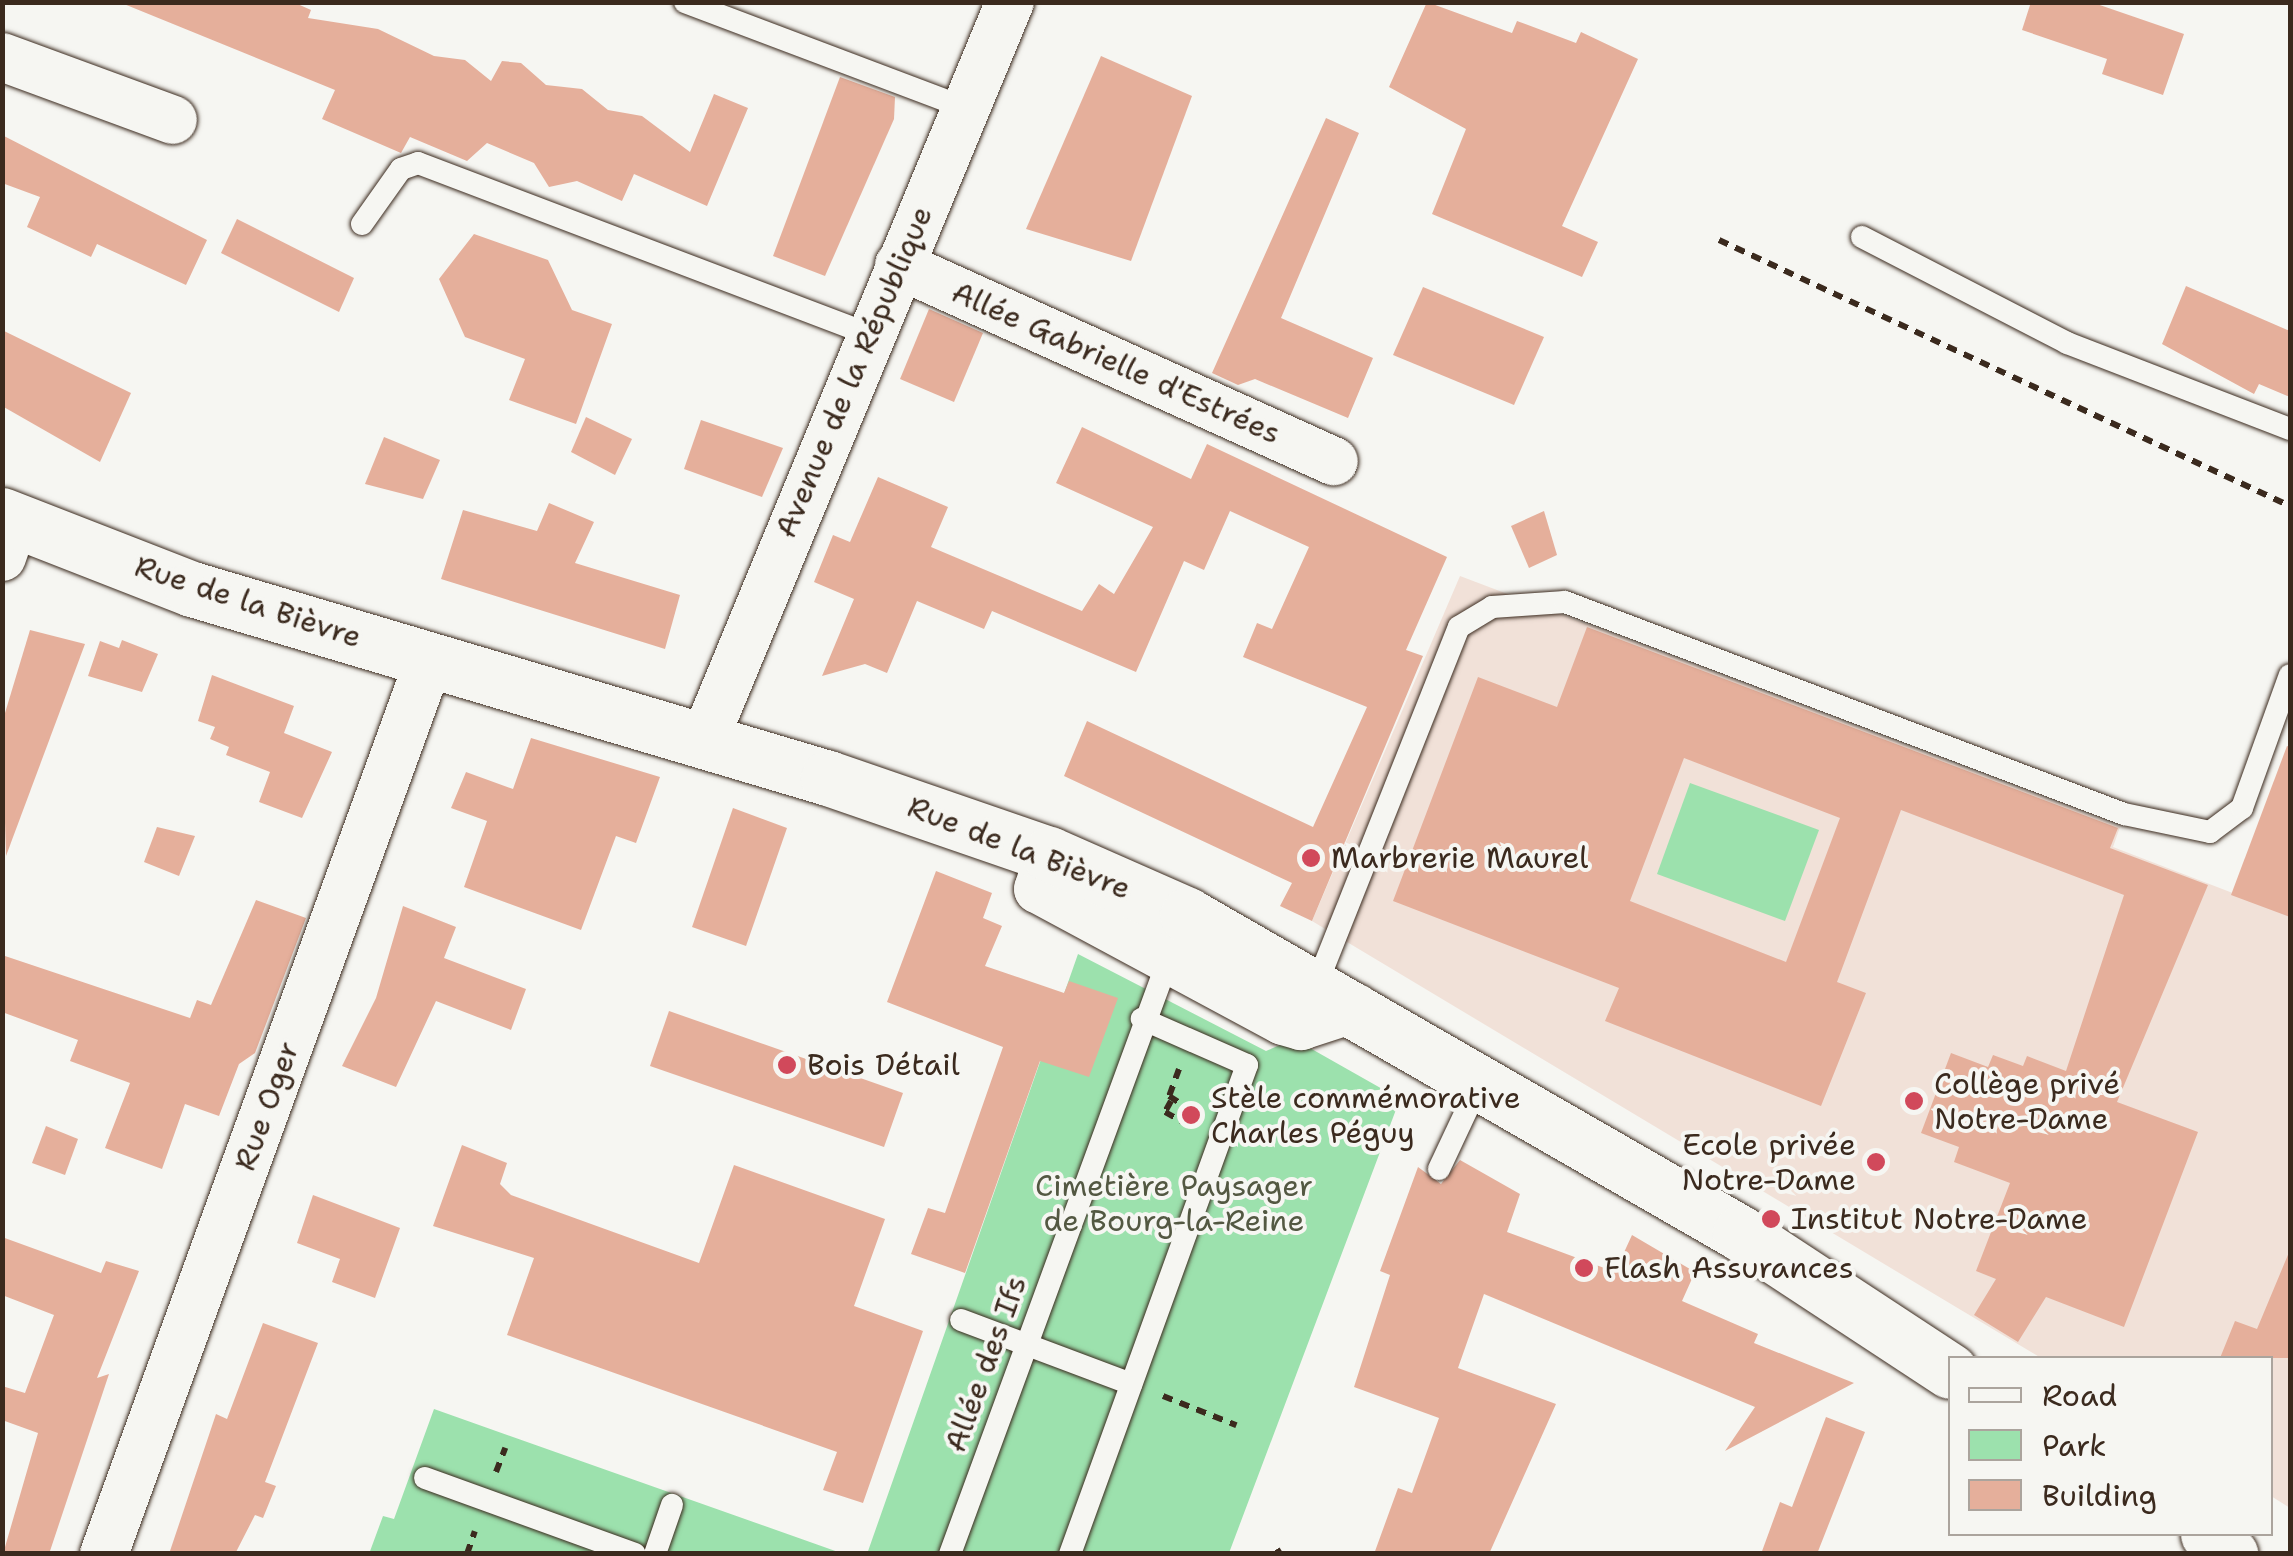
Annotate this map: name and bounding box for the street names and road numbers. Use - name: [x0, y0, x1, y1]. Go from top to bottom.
- street label: Avenue de la République: [768, 201, 940, 543]
- street label: Allée Gabrielle d'Estrées: [946, 274, 1286, 452]
- street label: Rue de la Bièvre: [130, 548, 366, 656]
- street label: Rue de la Bièvre: [902, 789, 1136, 907]
- street label: Rue Oger: [227, 1037, 307, 1175]
- street label: Allée des Ifs: [938, 1271, 1034, 1457]

